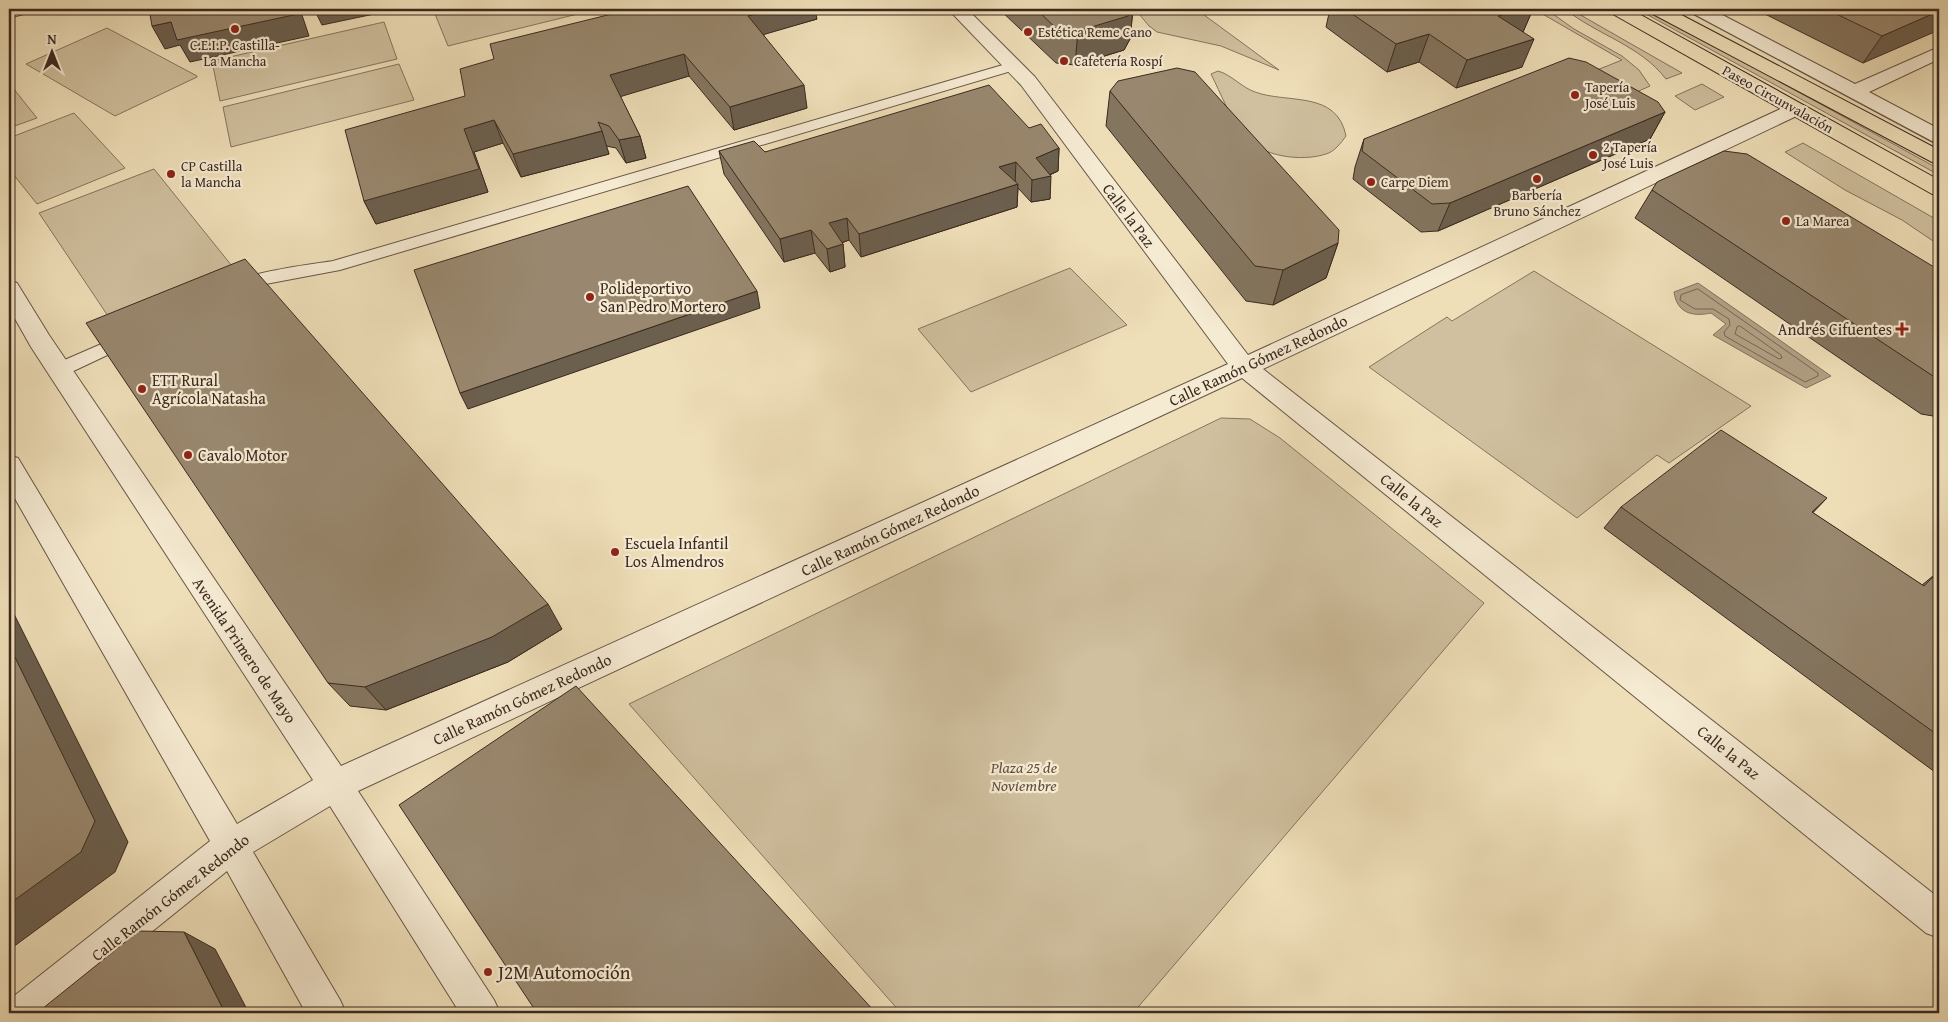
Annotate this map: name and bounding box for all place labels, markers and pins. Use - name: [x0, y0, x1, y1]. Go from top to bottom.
- place label: Estética Reme Cano: [1038, 22, 1152, 42]
- marker: C.E.I.P. Castilla- La Mancha: [229, 23, 241, 35]
- marker: Estética Reme Cano: [1022, 26, 1034, 38]
- place label: C.E.I.P. Castilla- La Mancha: [190, 35, 280, 71]
- place label: Cafetería Rospí: [1074, 51, 1164, 71]
- marker: Cafetería Rospí: [1058, 55, 1070, 67]
- place label: Tapería José Luis: [1583, 77, 1636, 113]
- marker: Tapería José Luis: [1569, 89, 1581, 101]
- place label: 2 Tapería José Luis: [1601, 137, 1658, 173]
- marker: 2 Tapería José Luis: [1587, 149, 1599, 161]
- place label: CP Castilla la Mancha: [181, 156, 243, 192]
- marker: CP Castilla la Mancha: [165, 168, 177, 180]
- place label: Carpe Diem: [1381, 172, 1449, 192]
- marker: Barbería Bruno Sánchez: [1531, 173, 1543, 185]
- marker: Carpe Diem: [1365, 176, 1377, 188]
- place label: Barbería Bruno Sánchez: [1493, 185, 1581, 221]
- place label: La Marea: [1796, 211, 1850, 231]
- marker: La Marea: [1780, 215, 1792, 227]
- place label: Polideportivo San Pedro Mortero: [600, 276, 726, 318]
- marker: Polideportivo San Pedro Mortero: [584, 291, 596, 303]
- place label: Andrés Cifuentes: [1778, 317, 1892, 341]
- marker: Andrés Cifuentes: [1896, 323, 1908, 335]
- place label: ETT Rural Agrícola Natasha: [152, 368, 266, 410]
- marker: ETT Rural Agrícola Natasha: [136, 383, 148, 395]
- place label: Cavalo Motor: [198, 443, 288, 467]
- marker: Cavalo Motor: [182, 449, 194, 461]
- place label: Escuela Infantil Los Almendros: [625, 531, 729, 573]
- marker: Escuela Infantil Los Almendros: [609, 546, 621, 558]
- place label: J2M Automoción: [496, 958, 631, 986]
- marker: J2M Automoción: [482, 966, 494, 978]

